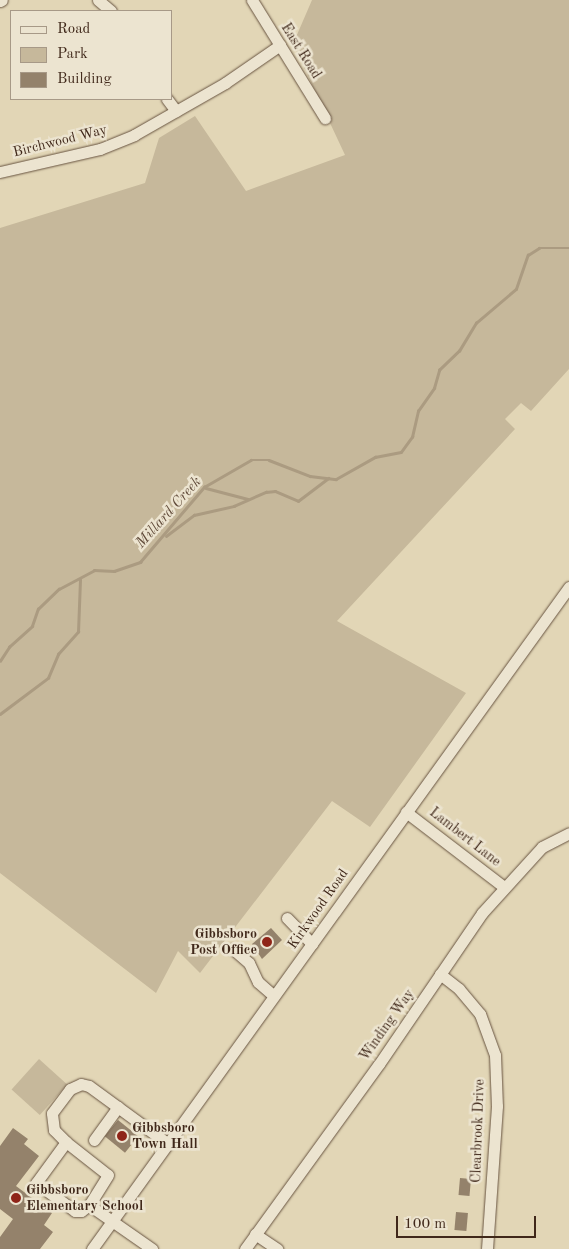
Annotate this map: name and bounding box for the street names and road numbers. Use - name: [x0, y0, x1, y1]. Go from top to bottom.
- street label: East Road: [277, 20, 325, 82]
- street label: Birchwood Way: [11, 121, 109, 161]
- street label: Lambert Lane: [426, 804, 504, 870]
- street label: Kirkwood Road: [284, 866, 352, 952]
- street label: Winding Way: [356, 986, 418, 1064]
- street label: Clearbrook Drive: [468, 1079, 488, 1183]

